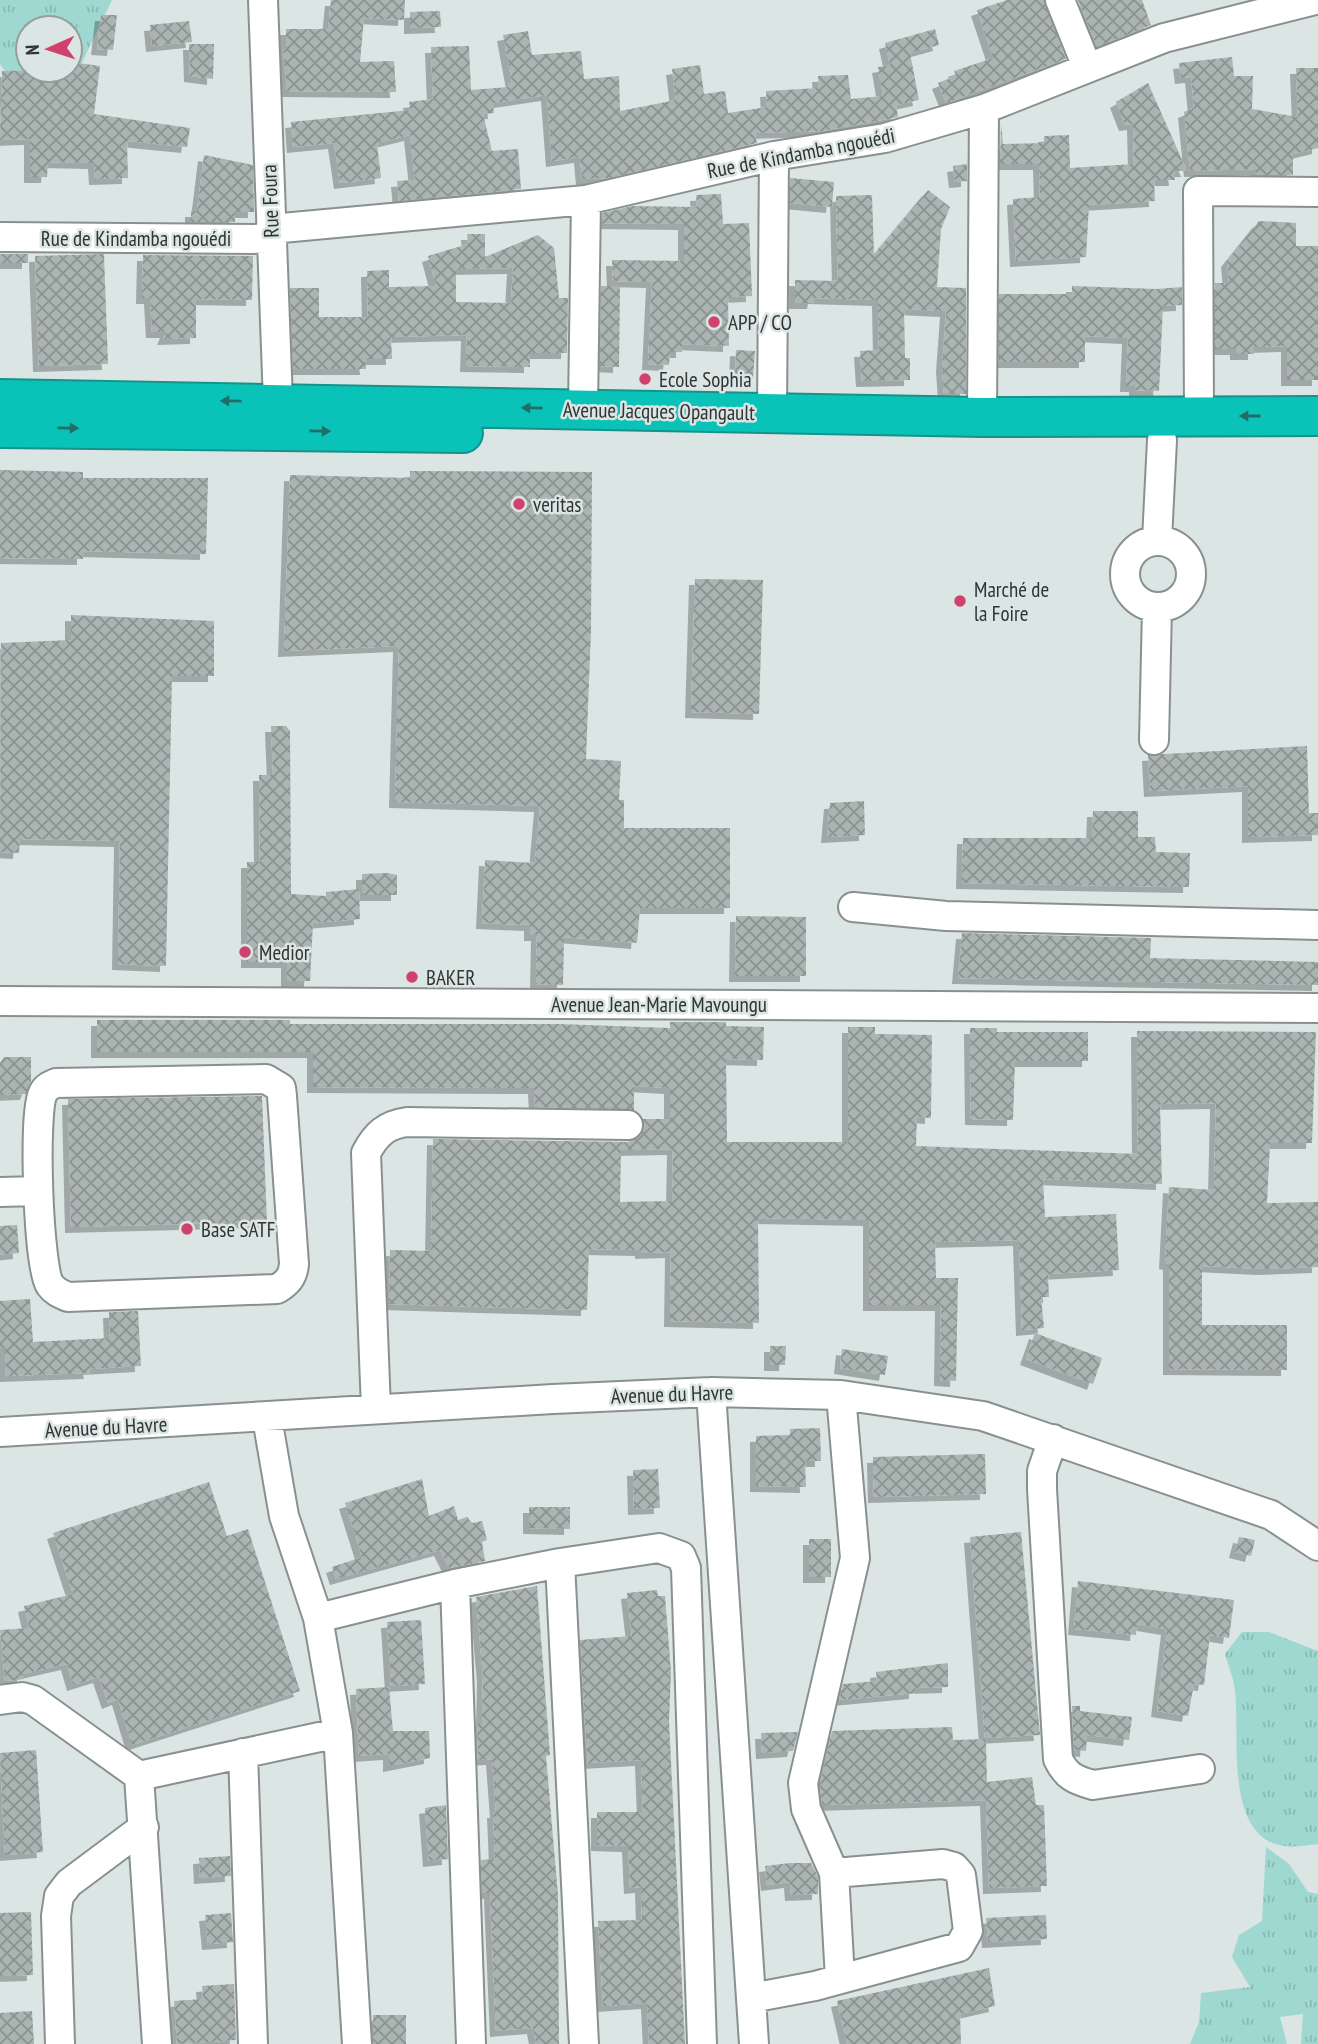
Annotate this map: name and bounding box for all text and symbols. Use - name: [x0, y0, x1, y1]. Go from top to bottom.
- north arrow: [14, 14, 84, 84]
- text: N: [20, 44, 44, 56]
- street label: Rue de Kindamba ngouédi: [705, 122, 897, 184]
- street label: Rue Foura: [255, 164, 285, 238]
- street label: Rue de Kindamba ngouédi: [41, 225, 231, 252]
- place label: APP / CO: [728, 309, 792, 336]
- marker: APP / CO: [706, 314, 722, 330]
- place label: Ecole Sophia: [659, 366, 752, 393]
- marker: Ecole Sophia: [637, 371, 653, 387]
- one-way arrow: [220, 396, 242, 407]
- street label: Avenue Jacques Opangault: [563, 396, 755, 426]
- one-way arrow: [521, 402, 543, 413]
- one-way arrow: [1239, 410, 1261, 422]
- one-way arrow: [57, 422, 79, 434]
- one-way arrow: [309, 425, 331, 437]
- place label: veritas: [533, 491, 581, 518]
- marker: veritas: [511, 496, 527, 512]
- place label: Marché de la Foire: [974, 576, 1049, 627]
- marker: Marché de la Foire: [952, 593, 968, 609]
- place label: Medior: [259, 939, 310, 966]
- marker: Medior: [237, 944, 253, 960]
- place label: BAKER: [426, 964, 475, 991]
- marker: BAKER: [404, 969, 420, 985]
- street label: Avenue Jean-Marie Mavoungu: [551, 991, 767, 1018]
- place label: Base SATF: [201, 1216, 275, 1243]
- marker: Base SATF: [179, 1221, 195, 1237]
- street label: Avenue du Havre: [610, 1378, 734, 1410]
- street label: Avenue du Havre: [44, 1410, 168, 1444]

